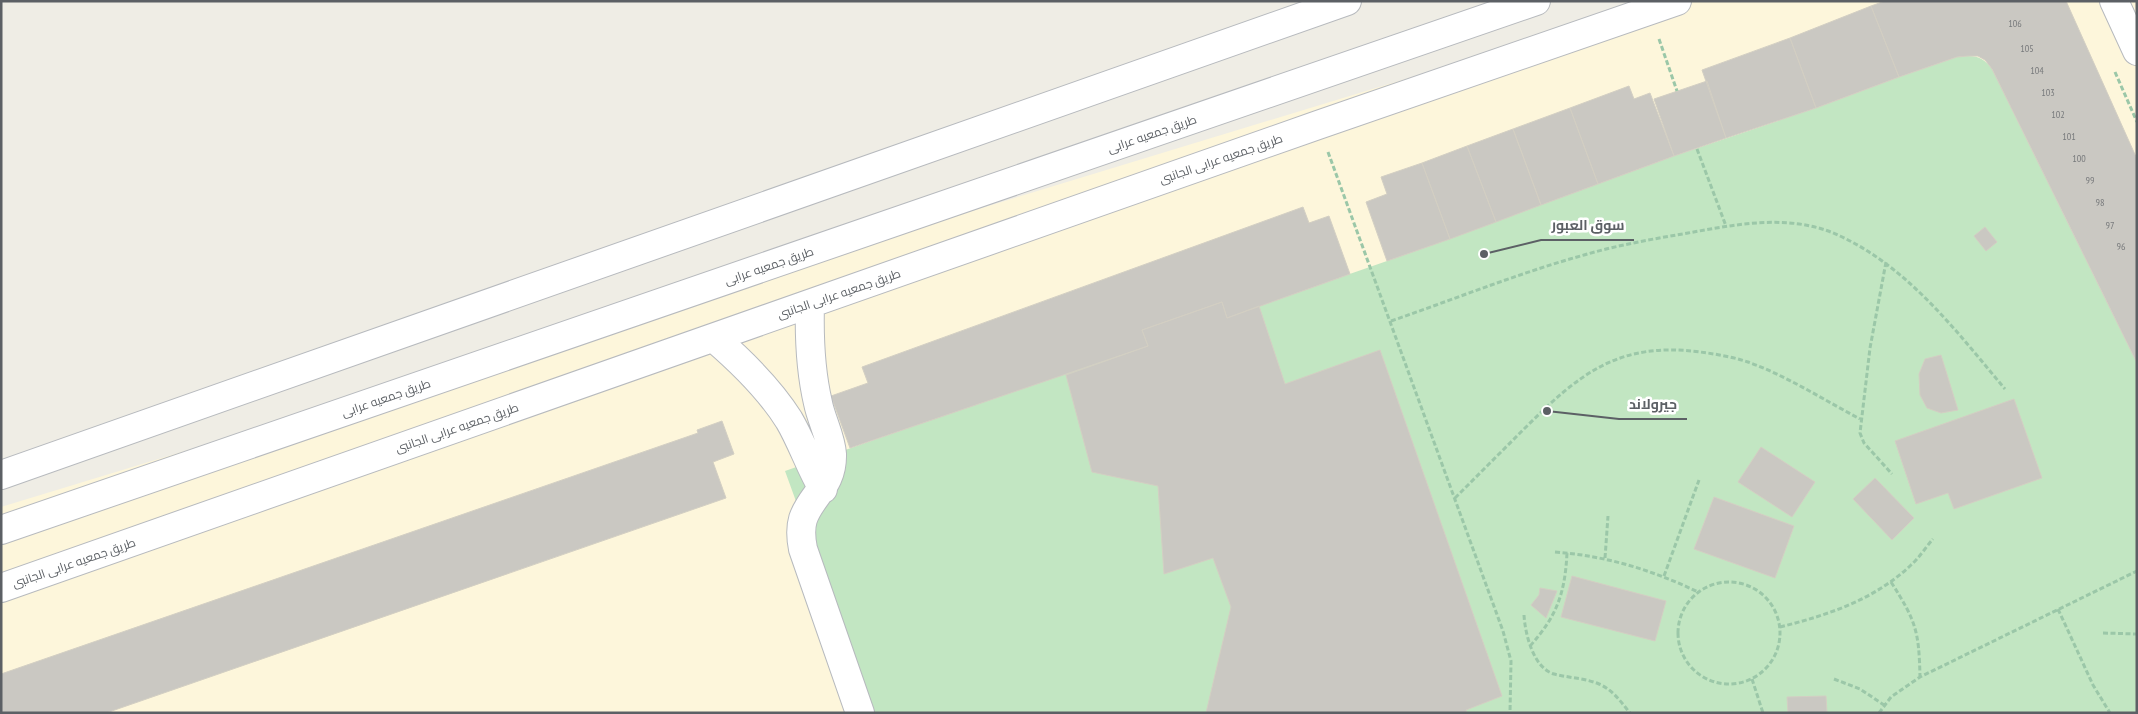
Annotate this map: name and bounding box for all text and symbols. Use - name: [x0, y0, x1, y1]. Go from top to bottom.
- house number: 106: [2008, 17, 2022, 30]
- house number: 105: [2020, 42, 2034, 55]
- house number: 104: [2030, 64, 2044, 77]
- house number: 103: [2041, 86, 2055, 99]
- house number: 102: [2051, 108, 2065, 121]
- street label: طريق جمعيه عرابى: [1105, 111, 1198, 156]
- street label: طريق جمعيه عرابى الجانبى: [1157, 130, 1285, 187]
- house number: 101: [2062, 130, 2076, 143]
- house number: 100: [2072, 152, 2086, 165]
- house number: 99: [2086, 174, 2095, 187]
- house number: 98: [2096, 196, 2105, 209]
- callout: سوق العبور: [1541, 211, 1634, 240]
- text: سوق العبور: [1550, 216, 1625, 234]
- house number: 97: [2106, 219, 2115, 232]
- house number: 96: [2117, 240, 2126, 253]
- street label: طريق جمعيه عرابى: [722, 243, 815, 288]
- street label: طريق جمعيه عرابى الجانبى: [775, 265, 903, 322]
- street label: طريق جمعيه عرابى: [339, 375, 432, 420]
- callout: جيرولاند: [1619, 390, 1687, 419]
- text: جيرولاند: [1629, 395, 1677, 413]
- street label: طريق جمعيه عرابى الجانبى: [393, 399, 521, 456]
- street label: طريق جمعيه عرابى الجانبى: [10, 534, 138, 591]

